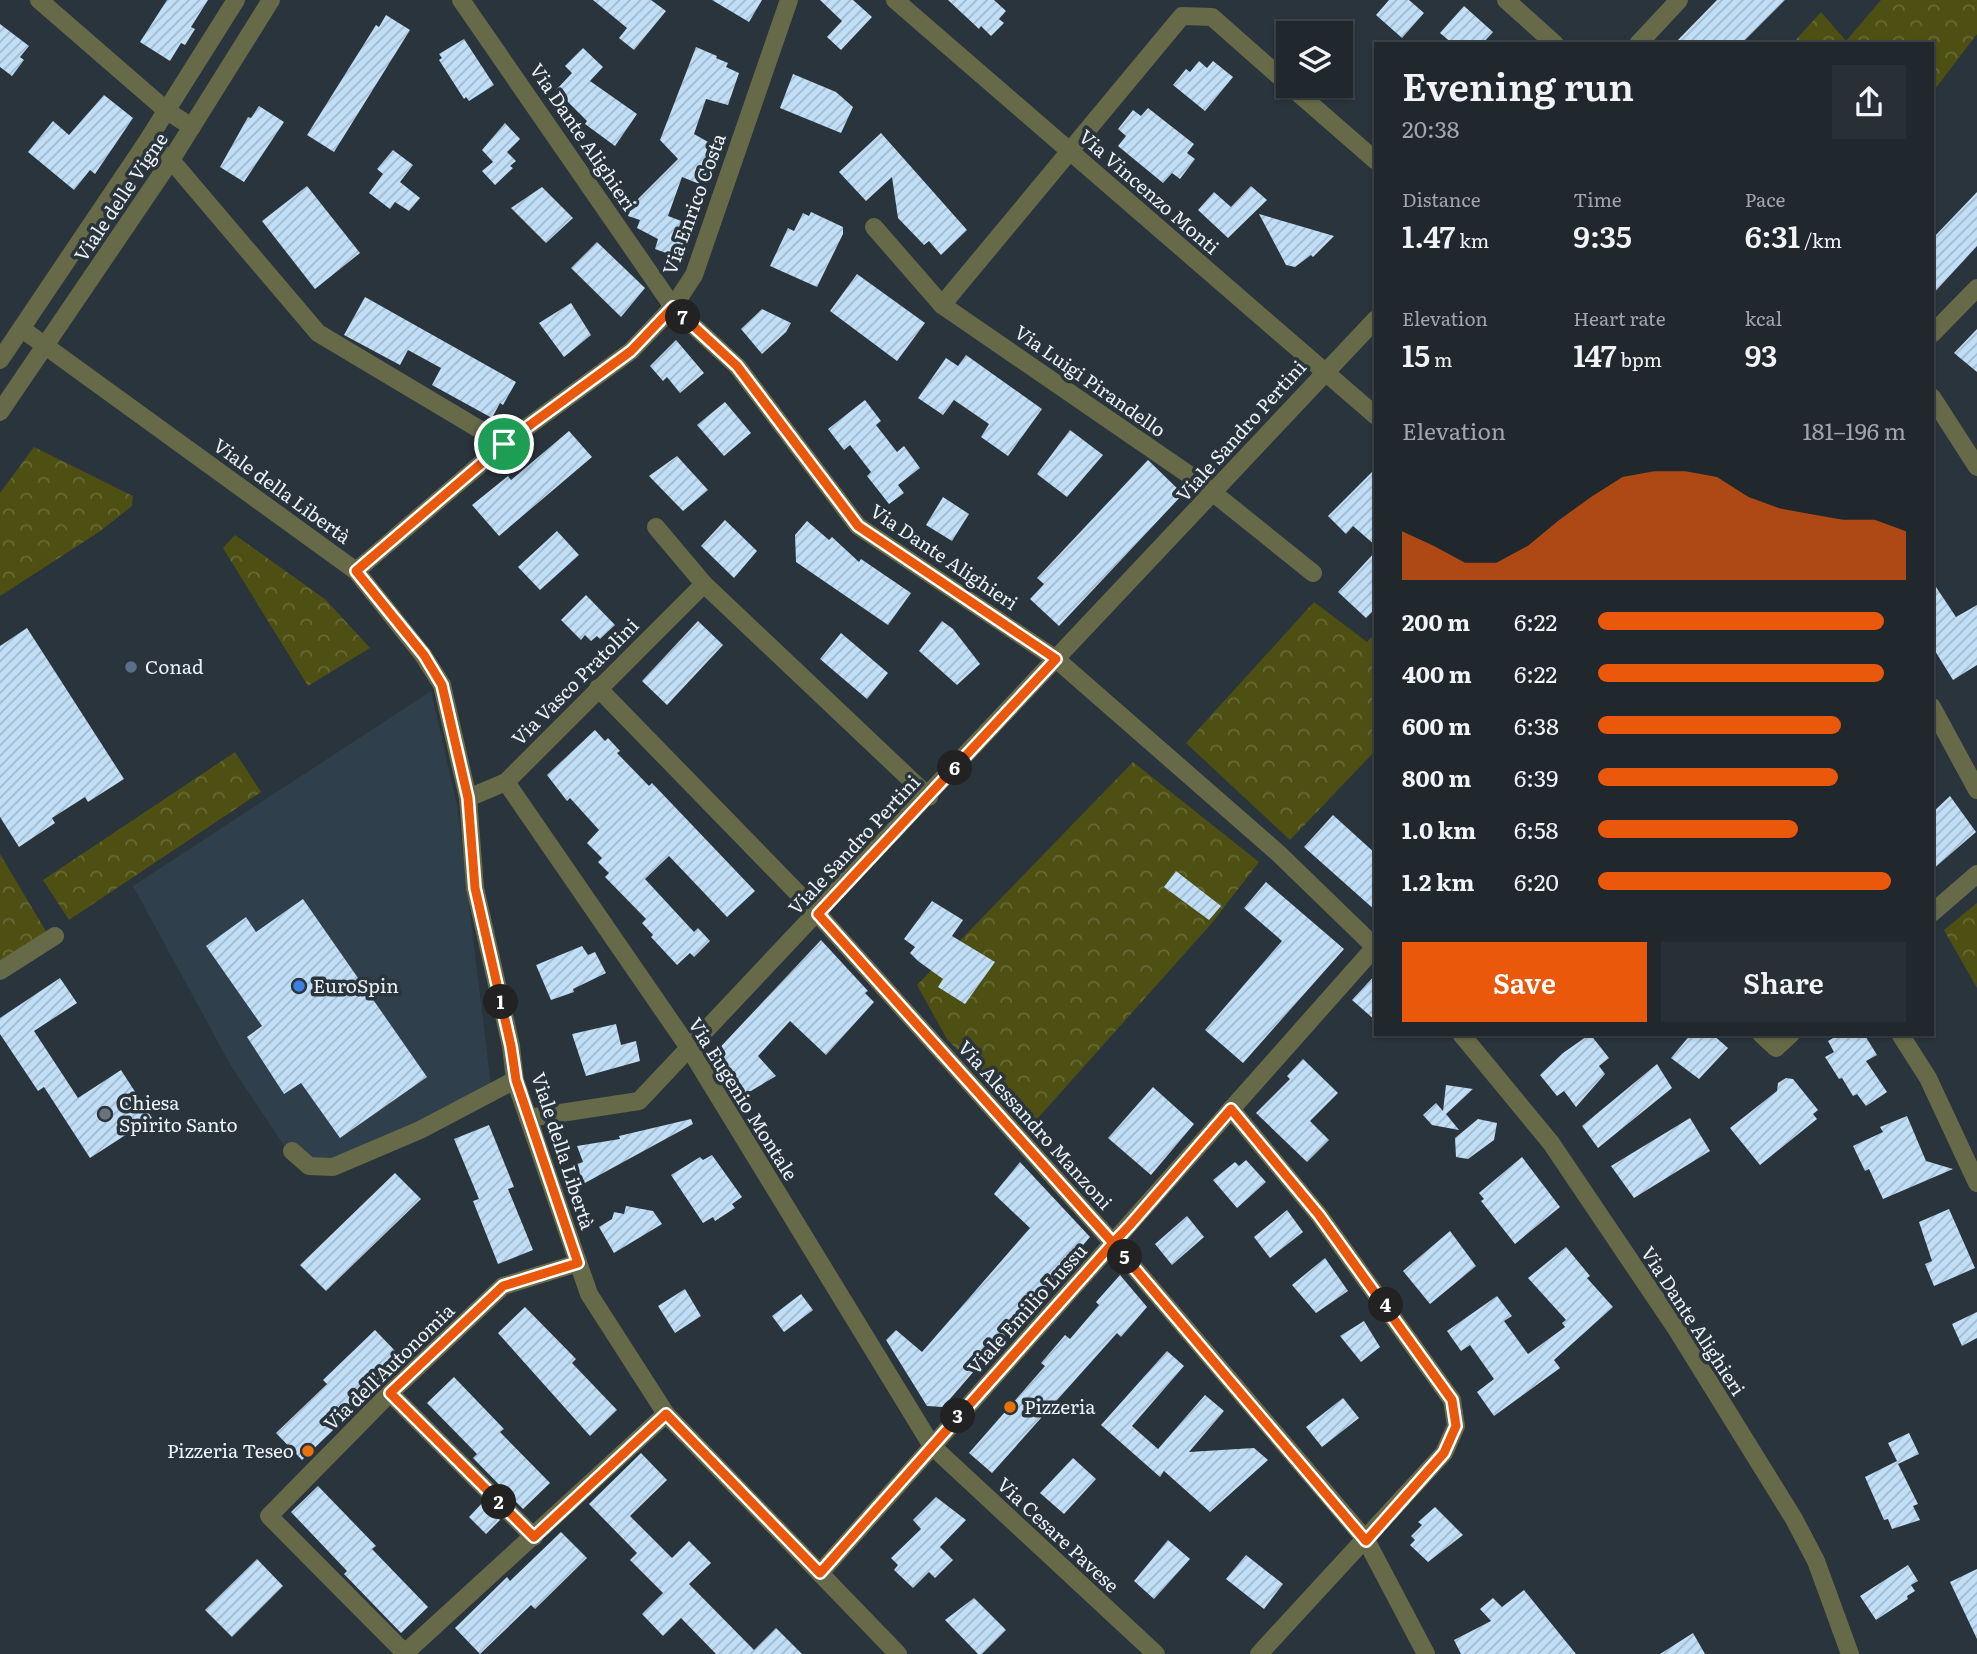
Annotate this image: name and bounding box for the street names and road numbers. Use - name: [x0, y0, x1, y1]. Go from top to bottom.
- street label: Via Dante Alighieri: [524, 57, 644, 216]
- street label: Via Vincenzo Monti: [1073, 122, 1226, 260]
- street label: Viale delle Vigne: [67, 126, 174, 267]
- street label: Via Enrico Costa: [655, 128, 732, 278]
- street label: Via Luigi Pirandello: [1009, 317, 1172, 443]
- street label: Viale Sandro Pertini: [1169, 353, 1312, 507]
- street label: Viale della Libertà: [208, 431, 358, 550]
- street label: Via Dante Alighieri: [865, 496, 1024, 616]
- street label: Via Vasco Pratolini: [504, 611, 644, 751]
- street label: Viale Sandro Pertini: [781, 768, 926, 920]
- street label: Via Eugenio Montale: [682, 1012, 805, 1185]
- street label: Via Alessandro Manzoni: [952, 1034, 1119, 1215]
- street label: Viale della Libertà: [525, 1068, 603, 1234]
- street label: Viale Emilio Lussu: [960, 1237, 1093, 1380]
- street label: Via Dante Alighieri: [1635, 1240, 1753, 1401]
- street label: Via dell'Autonomia: [317, 1296, 461, 1436]
- street label: Via Cesare Pavese: [991, 1470, 1126, 1598]

